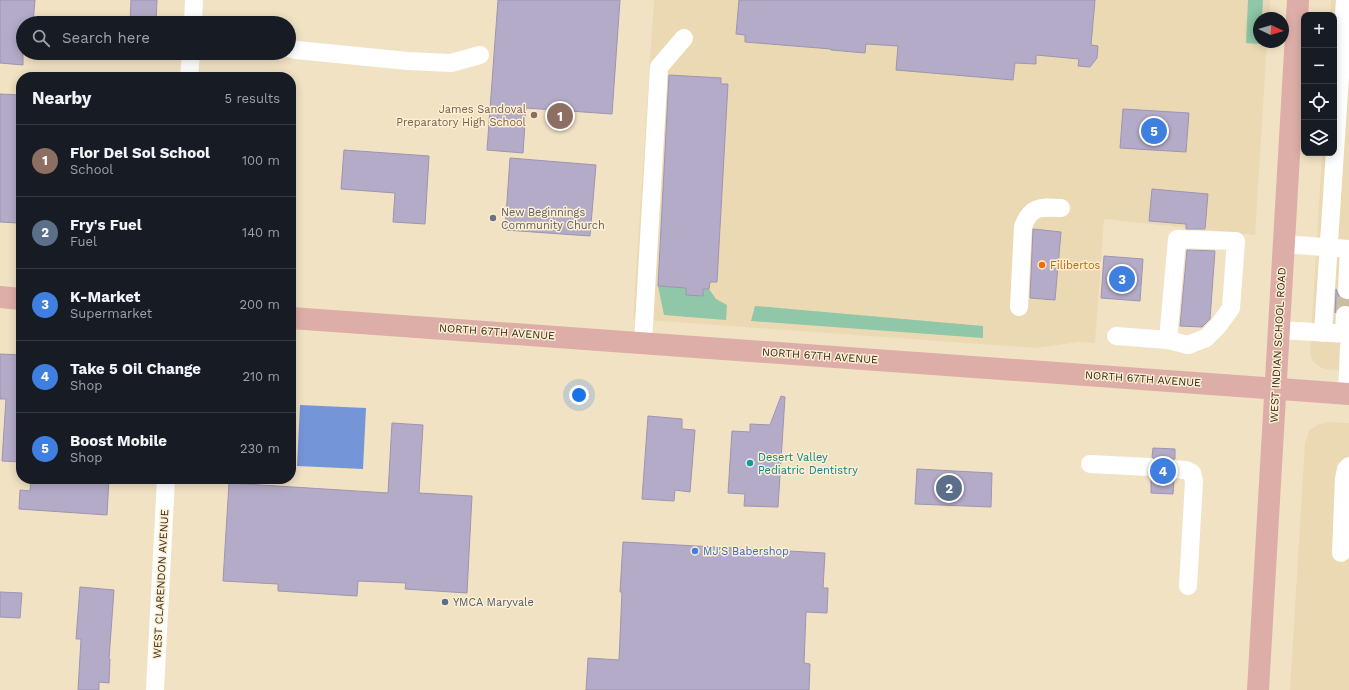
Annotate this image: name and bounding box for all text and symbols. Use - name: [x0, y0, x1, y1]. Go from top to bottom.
- north arrow: [1253, 12, 1289, 48]
- map controls: [1301, 12, 1337, 156]
- button: +: [1301, 12, 1337, 48]
- search box: [16, 16, 296, 60]
- icon: search: [30, 27, 52, 49]
- text: Search here: [62, 29, 150, 47]
- button: −: [1301, 48, 1337, 84]
- button: locate: [1301, 84, 1337, 120]
- text: Nearby: [32, 88, 91, 108]
- text: 5 results: [225, 91, 280, 106]
- pin: 1: [547, 101, 573, 131]
- place label: James Sandoval Preparatory High School: [396, 103, 527, 129]
- marker: James Sandoval Preparatory High School: [529, 110, 539, 120]
- pin: 5: [1141, 116, 1167, 146]
- button: layers: [1301, 120, 1337, 156]
- text: Flor Del Sol School: [70, 144, 210, 162]
- text: 1: [42, 153, 48, 168]
- text: 100 m: [242, 153, 280, 168]
- text: School: [70, 162, 113, 177]
- place label: New Beginnings Community Church: [501, 206, 605, 232]
- marker: New Beginnings Community Church: [488, 213, 498, 223]
- text: Fry's Fuel: [70, 216, 142, 234]
- text: 2: [41, 225, 49, 240]
- text: 140 m: [242, 225, 280, 240]
- text: Fuel: [70, 234, 97, 249]
- place label: Filibertos: [1050, 259, 1101, 272]
- marker: Filibertos: [1037, 260, 1047, 270]
- pin: 3: [1109, 264, 1135, 294]
- street label: WEST INDIAN SCHOOL ROAD: [1267, 267, 1289, 423]
- text: K-Market: [70, 288, 140, 306]
- text: 3: [41, 297, 49, 312]
- text: 200 m: [239, 297, 280, 312]
- text: Supermarket: [70, 306, 152, 321]
- street label: NORTH 67TH AVENUE: [439, 321, 555, 343]
- street label: NORTH 67TH AVENUE: [762, 345, 878, 367]
- text: Take 5 Oil Change: [70, 360, 201, 378]
- street label: NORTH 67TH AVENUE: [1085, 368, 1201, 390]
- text: 4: [41, 369, 49, 384]
- text: 210 m: [242, 369, 280, 384]
- text: Shop: [70, 378, 102, 393]
- your location: [569, 385, 589, 405]
- text: Boost Mobile: [70, 432, 167, 450]
- text: 5: [41, 441, 49, 456]
- text: 230 m: [240, 441, 280, 456]
- text: Shop: [70, 450, 102, 465]
- place label: Desert Valley Pediatric Dentistry: [758, 451, 858, 477]
- pin: 4: [1150, 456, 1176, 486]
- marker: Desert Valley Pediatric Dentistry: [745, 458, 755, 468]
- pin: 2: [936, 473, 962, 503]
- street label: WEST CLARENDON AVENUE: [151, 509, 171, 659]
- place label: MJ'S Babershop: [703, 545, 789, 558]
- marker: MJ'S Babershop: [690, 546, 700, 556]
- place label: YMCA Maryvale: [453, 596, 534, 609]
- marker: YMCA Maryvale: [440, 597, 450, 607]

